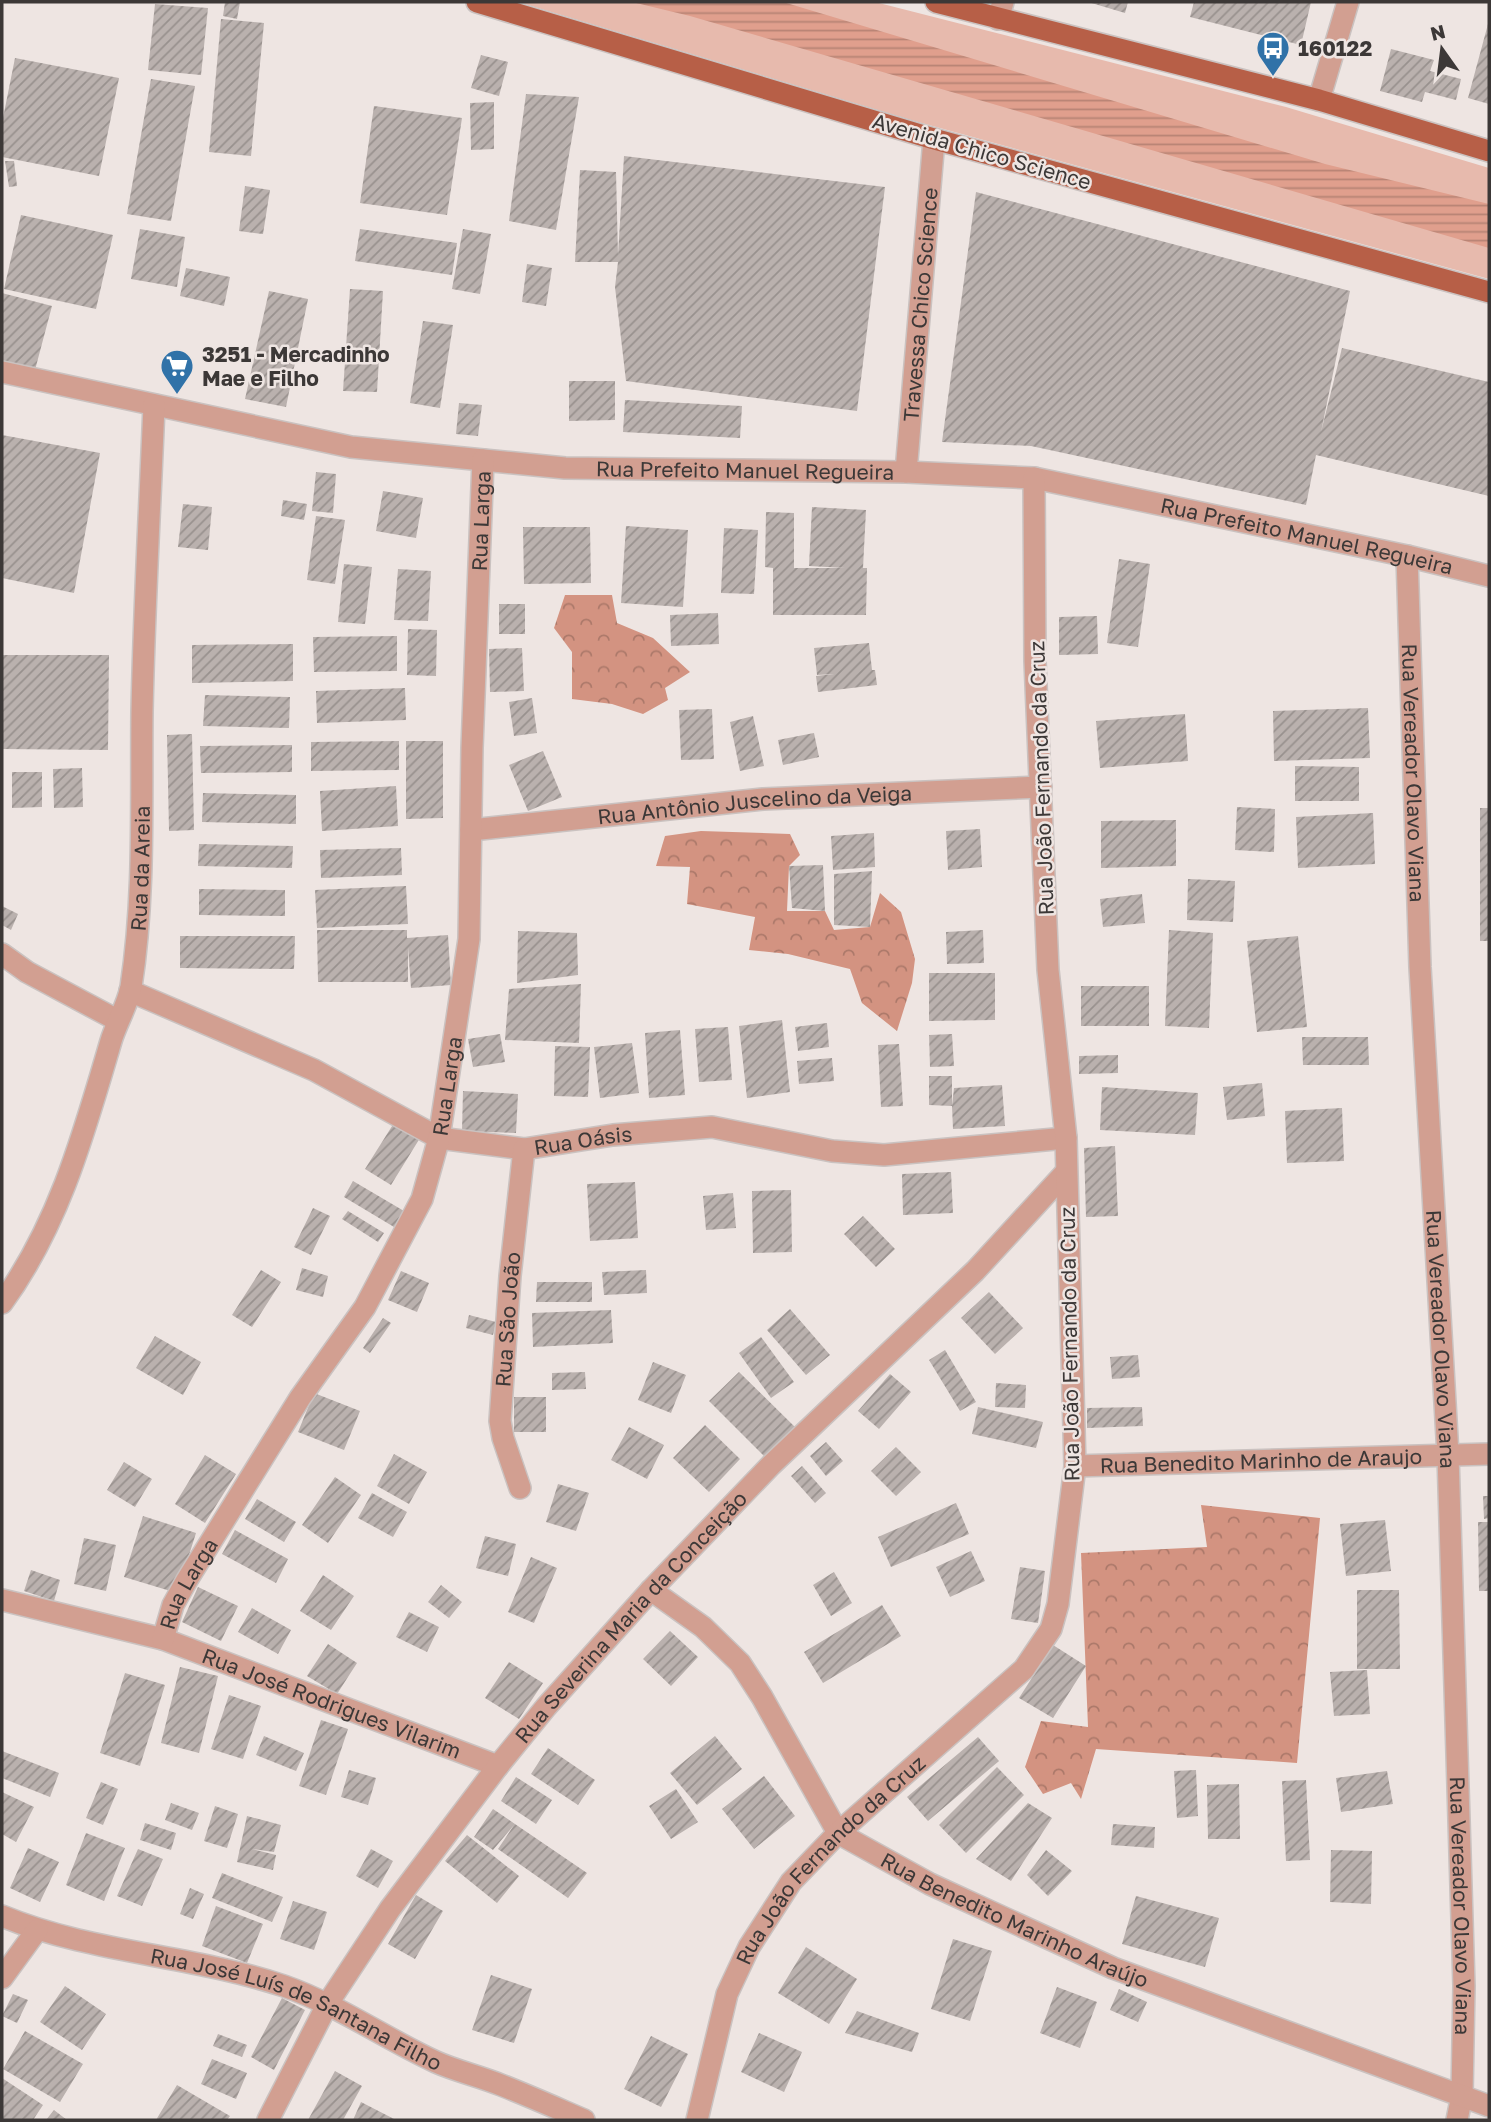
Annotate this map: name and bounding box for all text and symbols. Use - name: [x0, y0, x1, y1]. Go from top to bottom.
- north arrow: [1407, 14, 1477, 84]
- text: N: [1428, 19, 1448, 45]
- bus stop icon: 160122: [1254, 29, 1292, 78]
- place label: 160122: [1298, 35, 1372, 61]
- street label: Avenida Chico Science: [870, 107, 1094, 195]
- street label: Travessa Chico Science: [897, 186, 943, 423]
- place label: 3251 - Mercadinho Mae e Filho: [202, 341, 390, 391]
- supermarket icon: 3251 - Mercadinho Mae e Filho: [158, 347, 196, 396]
- street label: Rua Prefeito Manuel Regueira: [596, 455, 894, 485]
- street label: Rua Larga: [466, 470, 496, 572]
- street label: Rua Prefeito Manuel Regueira: [1158, 492, 1456, 580]
- street label: Rua João Fernando da Cruz: [1023, 640, 1059, 916]
- street label: Rua Vereador Olavo Viana: [1397, 643, 1431, 903]
- street label: Rua Antônio Juscelino da Veiga: [596, 780, 913, 830]
- street label: Rua da Areia: [125, 806, 155, 932]
- street label: Rua Larga: [426, 1035, 467, 1138]
- street label: Rua Oásis: [532, 1120, 633, 1160]
- street label: Rua João Fernando da Cruz: [1054, 1206, 1084, 1482]
- street label: Rua Vereador Olavo Viana: [1421, 1209, 1461, 1469]
- street label: Rua São João: [489, 1250, 526, 1388]
- street label: Rua Benedito Marinho de Araujo: [1099, 1443, 1423, 1478]
- street label: Rua Severina Maria da Conceição: [509, 1485, 752, 1748]
- street label: Rua Larga: [154, 1533, 223, 1632]
- street label: Rua José Rodrigues Vilarim: [198, 1642, 465, 1764]
- street label: Rua João Fernando da Cruz: [730, 1749, 930, 1969]
- street label: Rua Vereador Olavo Viana: [1445, 1776, 1477, 2036]
- street label: Rua Benedito Marinho Araújo: [876, 1846, 1152, 1993]
- street label: Rua José Luís de Santana Filho: [148, 1942, 446, 2076]

